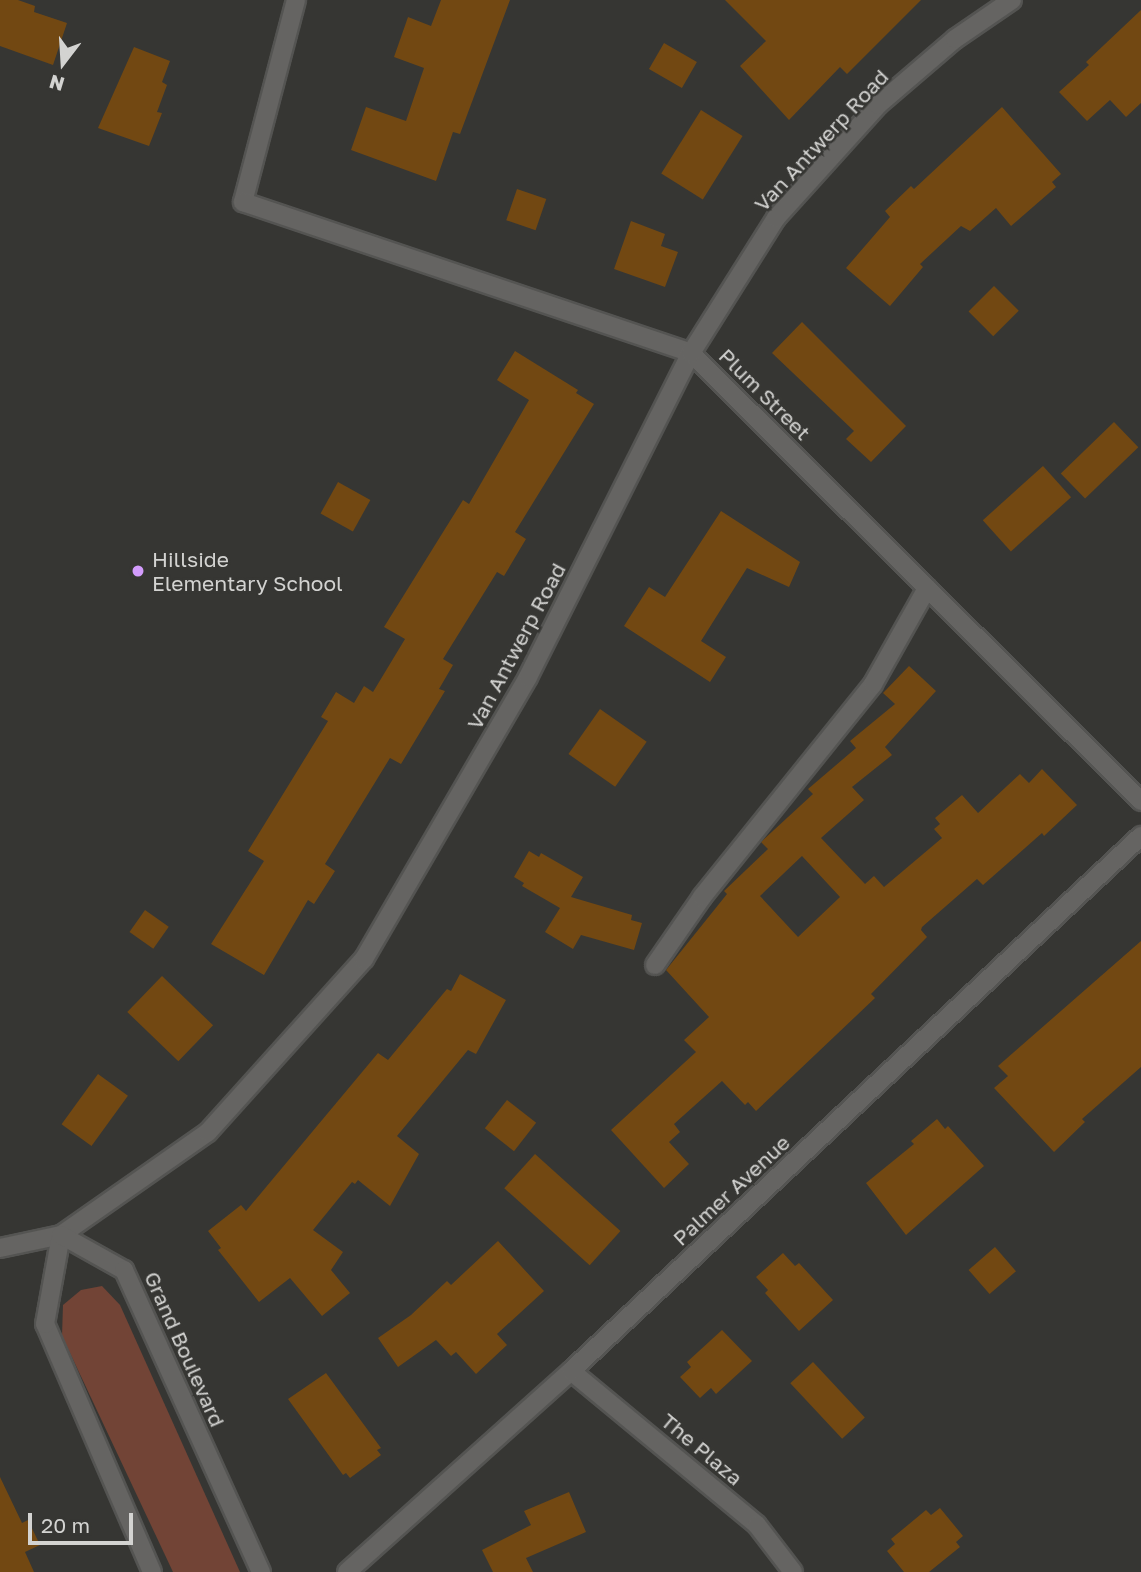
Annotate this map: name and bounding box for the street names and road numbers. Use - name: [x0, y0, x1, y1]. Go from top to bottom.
- street label: Van Antwerp Road: [749, 64, 893, 216]
- street label: Plum Street: [714, 343, 816, 445]
- street label: Van Antwerp Road: [461, 558, 571, 734]
- street label: Palmer Avenue: [667, 1129, 795, 1251]
- street label: Grand Boulevard: [139, 1267, 231, 1431]
- street label: The Plaza: [656, 1408, 748, 1490]

